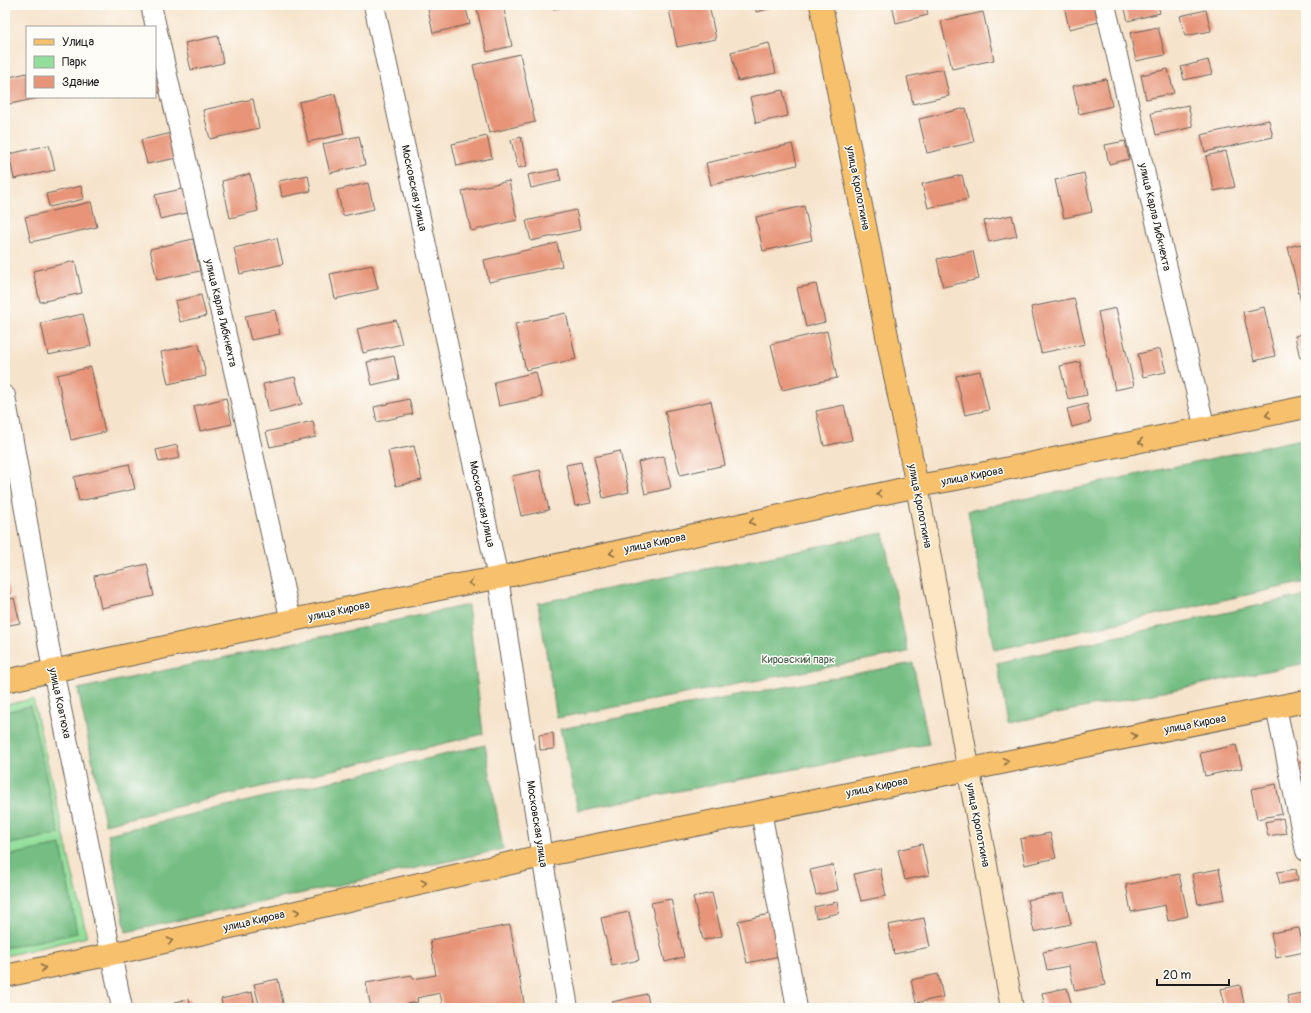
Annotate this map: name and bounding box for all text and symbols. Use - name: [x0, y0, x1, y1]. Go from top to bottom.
- legend: [26, 26, 156, 98]
- text: Улица: [62, 35, 94, 50]
- text: Парк: [62, 55, 87, 70]
- text: Здание: [62, 75, 99, 90]
- street label: Московская улица: [399, 144, 429, 232]
- street label: улица Кропоткина: [843, 144, 873, 231]
- street label: улица Карла Либкнехта: [1136, 161, 1174, 272]
- street label: улица Карла Либкнехта: [202, 257, 240, 368]
- one-way arrow: [1265, 410, 1271, 418]
- one-way arrow: [1138, 437, 1144, 445]
- street label: Московская улица: [467, 460, 497, 548]
- street label: улица Кропоткина: [905, 462, 935, 549]
- street label: улица Кирова: [939, 464, 1004, 489]
- one-way arrow: [876, 490, 882, 498]
- one-way arrow: [749, 518, 755, 526]
- street label: улица Кирова: [622, 530, 687, 556]
- one-way arrow: [608, 549, 615, 557]
- one-way arrow: [468, 578, 474, 586]
- street label: улица Кирова: [306, 598, 371, 624]
- park label: Кировский парк: [761, 653, 835, 666]
- street label: улица Ковтюха: [46, 665, 74, 740]
- street label: улица Кирова: [1162, 712, 1227, 737]
- one-way arrow: [1131, 732, 1137, 741]
- one-way arrow: [1003, 758, 1009, 766]
- street label: улица Кирова: [844, 774, 909, 800]
- street label: Московская улица: [524, 780, 550, 868]
- street label: улица Кропоткина: [963, 781, 993, 868]
- one-way arrow: [421, 879, 427, 887]
- street label: улица Кирова: [221, 908, 286, 935]
- one-way arrow: [294, 908, 300, 916]
- one-way arrow: [167, 937, 173, 945]
- scale bar: [1157, 961, 1229, 987]
- one-way arrow: [40, 965, 46, 973]
- text: 20 m: [1163, 968, 1192, 983]

